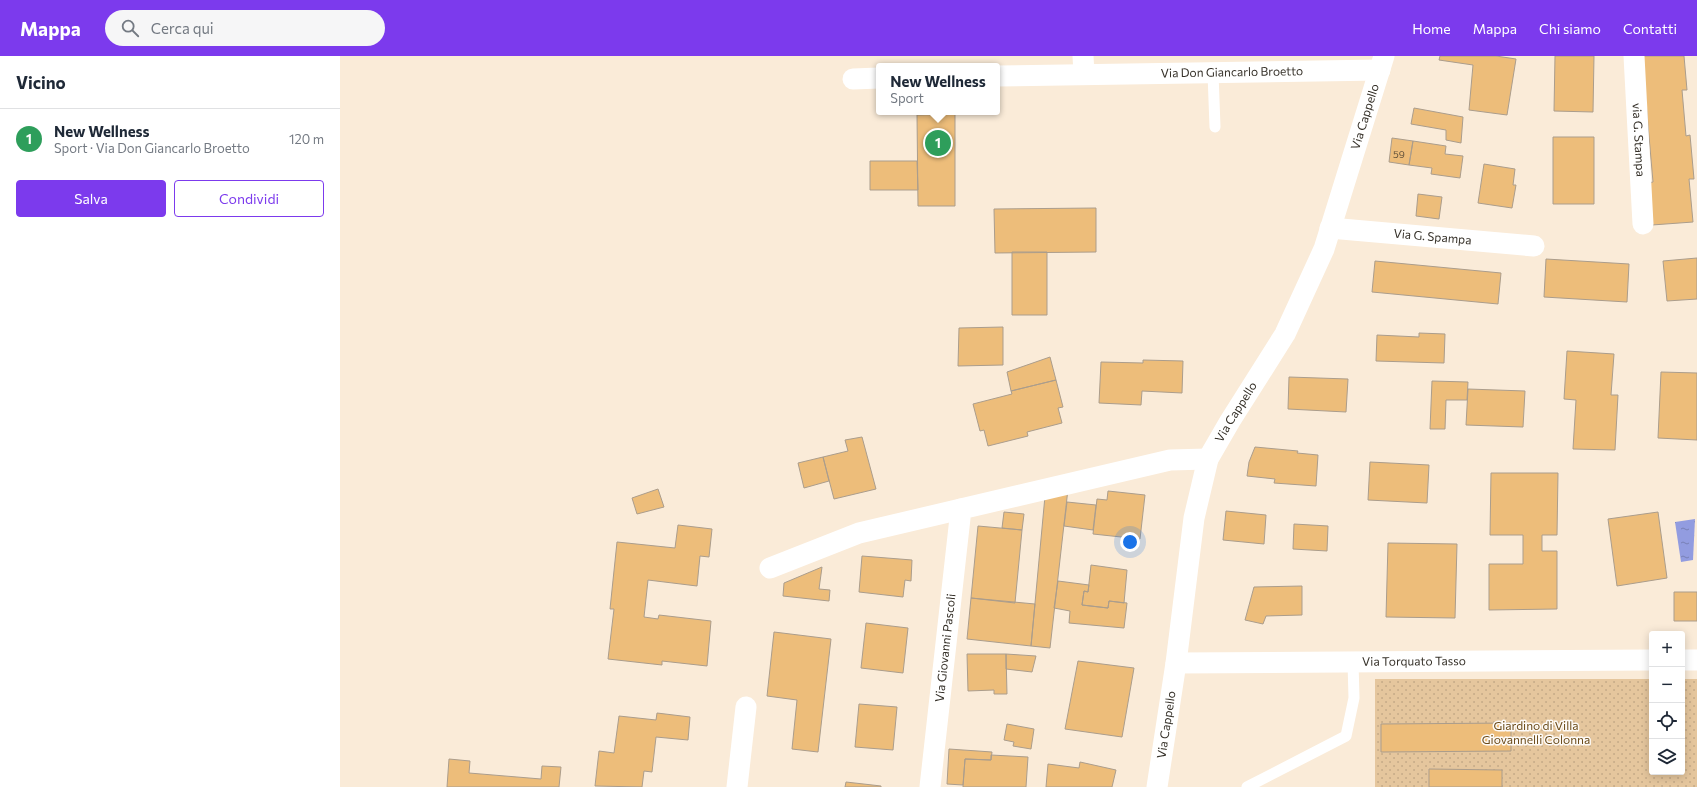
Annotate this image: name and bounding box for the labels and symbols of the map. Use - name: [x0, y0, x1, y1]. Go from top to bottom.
- street label: Via Don Giancarlo Broetto: [1161, 63, 1303, 79]
- street label: Via Cappello: [1347, 82, 1381, 151]
- street label: via G. Stampa: [1631, 103, 1648, 177]
- pin: 1: [925, 128, 951, 158]
- house number: 59: [1393, 148, 1405, 160]
- street label: Via G. Spampa: [1393, 226, 1472, 246]
- street label: Via Cappello: [1211, 379, 1259, 444]
- your location: [1120, 532, 1140, 552]
- street label: Via Giovanni Pascoli: [932, 593, 958, 703]
- street label: Via Torquato Tasso: [1362, 653, 1466, 668]
- street label: Via Cappello: [1153, 690, 1178, 759]
- park label: Giardino di Villa Giovannelli Colonna: [1482, 718, 1590, 746]

